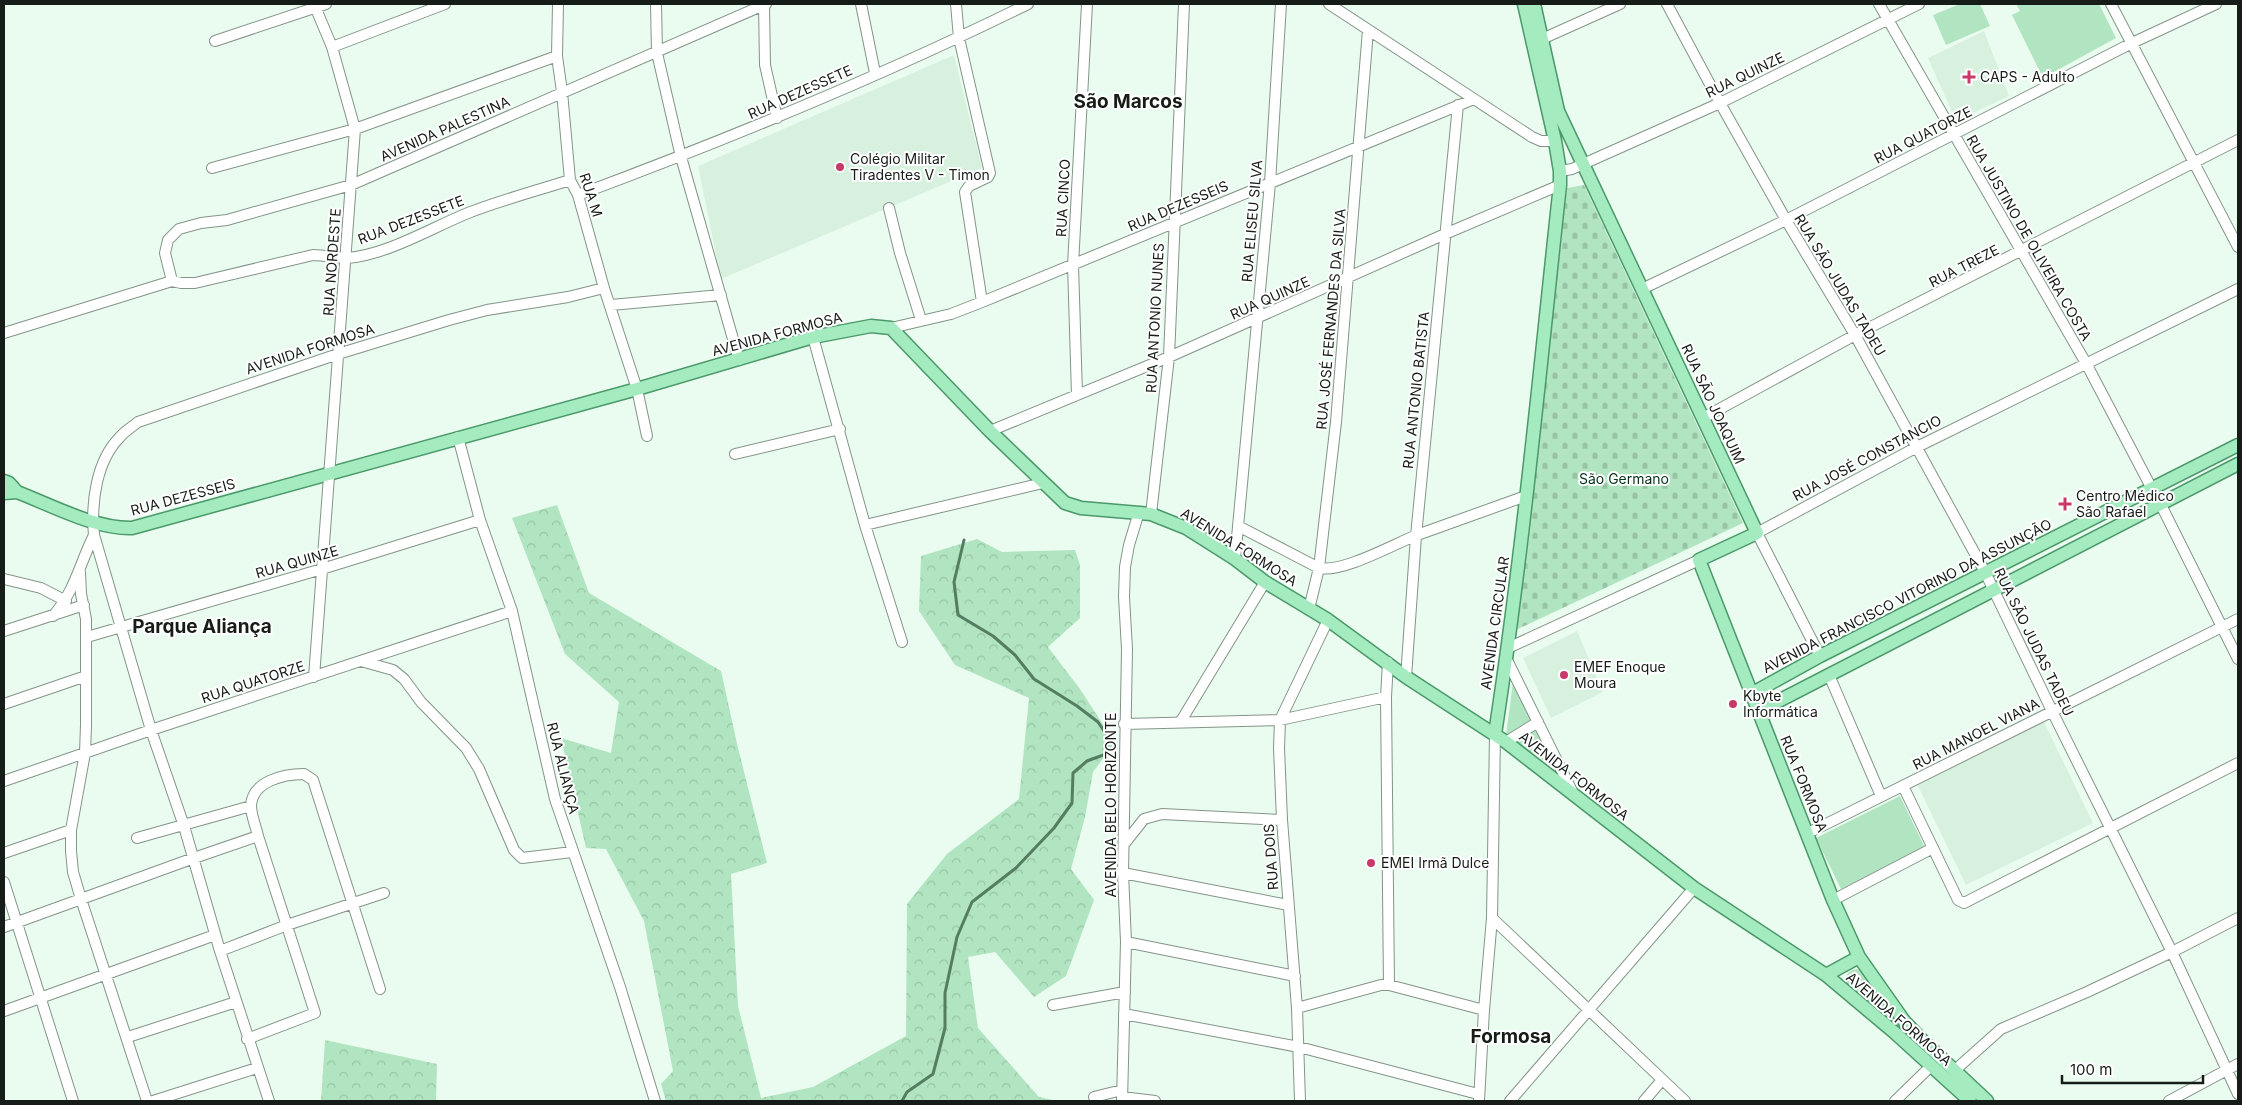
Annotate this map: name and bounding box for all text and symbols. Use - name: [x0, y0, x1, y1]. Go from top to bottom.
- street label: RUA QUINZE: [1703, 48, 1787, 101]
- street label: RUA DEZESSETE: [745, 61, 855, 122]
- place label: CAPS - Adulto: [1980, 68, 2075, 85]
- marker: CAPS - Adulto: [1962, 70, 1976, 84]
- district label: São Marcos: [1073, 90, 1183, 113]
- street label: AVENIDA PALESTINA: [377, 92, 513, 165]
- street label: RUA QUATORZE: [1871, 103, 1975, 167]
- street label: RUA JUSTINO DE OLIVEIRA COSTA: [1963, 132, 2096, 344]
- place label: Colégio Militar Tiradentes V - Timon: [850, 150, 990, 183]
- street label: RUA CINCO: [1052, 158, 1073, 237]
- street label: RUA ELISEU SILVA: [1238, 159, 1265, 283]
- marker: Colégio Militar Tiradentes V - Timon: [834, 161, 846, 173]
- street label: RUA M: [576, 171, 607, 219]
- street label: RUA DEZESSEIS: [1125, 177, 1231, 234]
- street label: RUA DEZESSETE: [355, 191, 466, 248]
- street label: RUA JOSÉ FERNANDES DA SILVA: [1312, 207, 1349, 430]
- street label: RUA NORDESTE: [319, 208, 344, 316]
- street label: RUA SÃO JUDAS TADEU: [1791, 211, 1890, 359]
- street label: RUA TREZE: [1926, 241, 2002, 290]
- street label: RUA ANTONIO NUNES: [1142, 243, 1167, 393]
- street label: RUA QUINZE: [1227, 272, 1312, 323]
- street label: AVENIDA FORMOSA: [710, 308, 844, 359]
- street label: RUA ANTONIO BATISTA: [1399, 310, 1432, 469]
- street label: AVENIDA FORMOSA: [243, 320, 377, 377]
- street label: RUA SÃO JOAQUIM: [1678, 341, 1749, 467]
- street label: RUA JOSÉ CONSTANCIO: [1789, 411, 1944, 504]
- park label: São Germano: [1579, 470, 1669, 487]
- street label: RUA DEZESSEIS: [129, 474, 237, 519]
- place label: Centro Médico São Rafael: [2076, 487, 2174, 520]
- marker: Centro Médico São Rafael: [2058, 497, 2072, 511]
- street label: AVENIDA FORMOSA: [1178, 504, 1301, 590]
- street label: AVENIDA FRANCISCO VITORINO DA ASSUNÇÃO: [1759, 515, 2054, 676]
- street label: RUA QUINZE: [253, 542, 340, 581]
- street label: AVENIDA CIRCULAR: [1477, 555, 1512, 691]
- street label: RUA SÃO JUDAS TADEU: [1991, 565, 2078, 719]
- district label: Parque Aliança: [132, 615, 272, 638]
- street label: RUA QUATORZE: [199, 657, 307, 706]
- place label: EMEF Enoque Moura: [1574, 658, 1666, 691]
- marker: EMEF Enoque Moura: [1558, 669, 1570, 681]
- place label: Kbyte Informática: [1743, 687, 1818, 720]
- street label: RUA MANOEL VIANA: [1910, 694, 2042, 773]
- marker: Kbyte Informática: [1727, 698, 1739, 710]
- street label: AVENIDA BELO HORIZONTE: [1102, 713, 1119, 897]
- street label: RUA ALIANÇA: [544, 720, 583, 816]
- street label: AVENIDA FORMOSA: [1516, 728, 1633, 824]
- street label: RUA FORMOSA: [1777, 733, 1832, 835]
- street label: RUA DOIS: [1260, 823, 1281, 891]
- place label: EMEI Irmã Dulce: [1381, 854, 1489, 871]
- marker: EMEI Irmã Dulce: [1365, 857, 1377, 869]
- street label: AVENIDA FORMOSA: [1843, 968, 1956, 1069]
- district label: Formosa: [1471, 1025, 1551, 1048]
- scale bar: [2062, 1052, 2203, 1084]
- text: 100 m: [2070, 1060, 2112, 1079]

